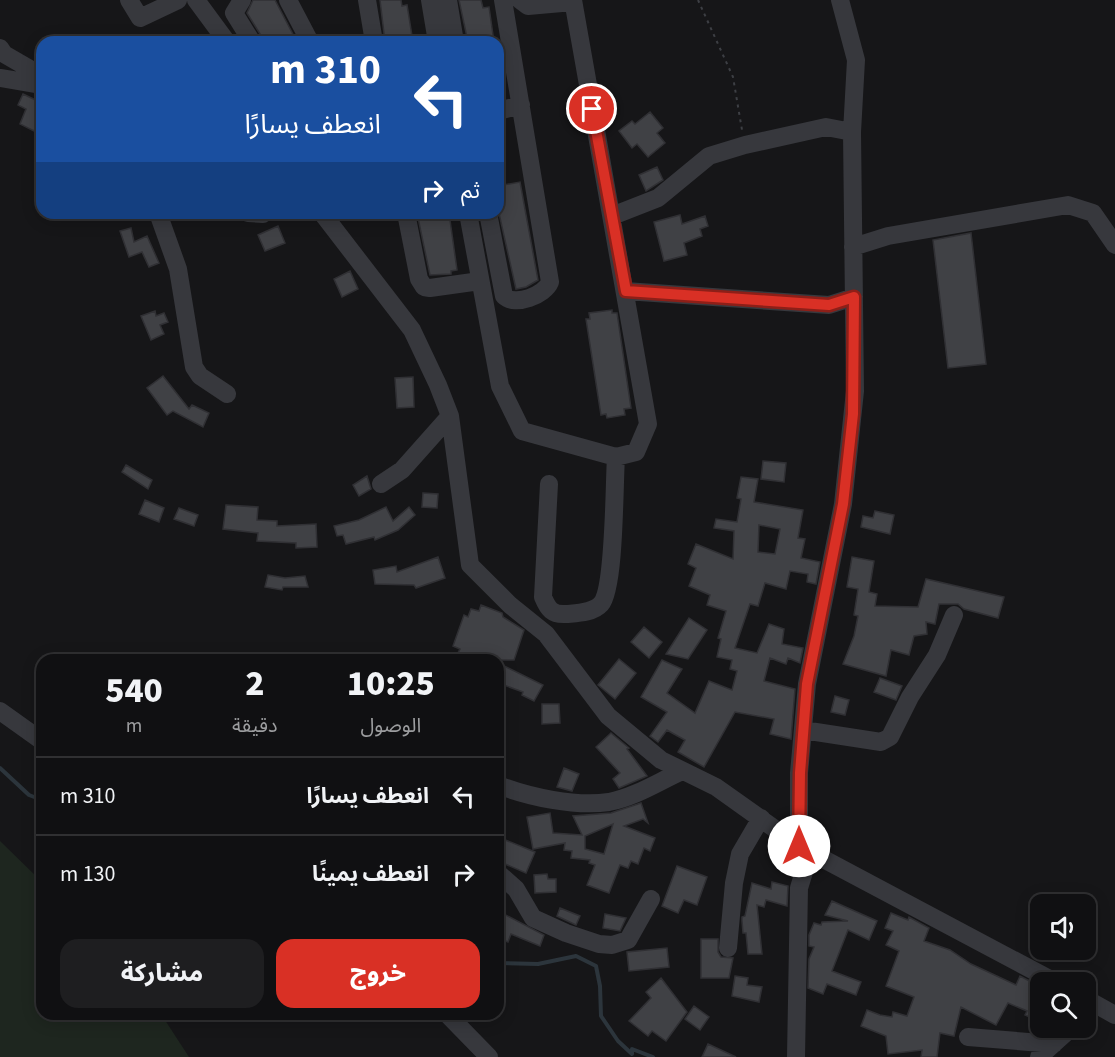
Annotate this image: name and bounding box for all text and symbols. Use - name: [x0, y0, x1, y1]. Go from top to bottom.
- text: 310 m: [270, 40, 381, 100]
- icon: left: [402, 60, 480, 138]
- pin: [566, 83, 617, 134]
- icon: arrive: [575, 92, 608, 125]
- text: انعطف يسارًا: [244, 105, 381, 144]
- icon: right: [416, 174, 449, 207]
- text: ثم: [461, 175, 480, 207]
- text: 2: [245, 658, 264, 709]
- text: 10:25: [347, 658, 435, 709]
- text: 540: [105, 665, 163, 716]
- text: m: [126, 712, 142, 740]
- text: دقيقة: [232, 712, 278, 740]
- text: الوصول: [360, 712, 421, 740]
- text: 310 m: [60, 780, 115, 812]
- text: انعطف يسارًا: [306, 780, 429, 812]
- icon: left: [447, 780, 480, 813]
- position arrow: [767, 814, 831, 878]
- text: 130 m: [60, 858, 115, 890]
- text: انعطف يمينًا: [312, 858, 429, 890]
- icon: right: [447, 858, 480, 891]
- map controls: [1030, 894, 1096, 1038]
- button: sound: [1030, 894, 1096, 960]
- button: مشاركة: [60, 939, 264, 1008]
- button: خروج: [276, 939, 480, 1008]
- button: search: [1030, 972, 1096, 1038]

